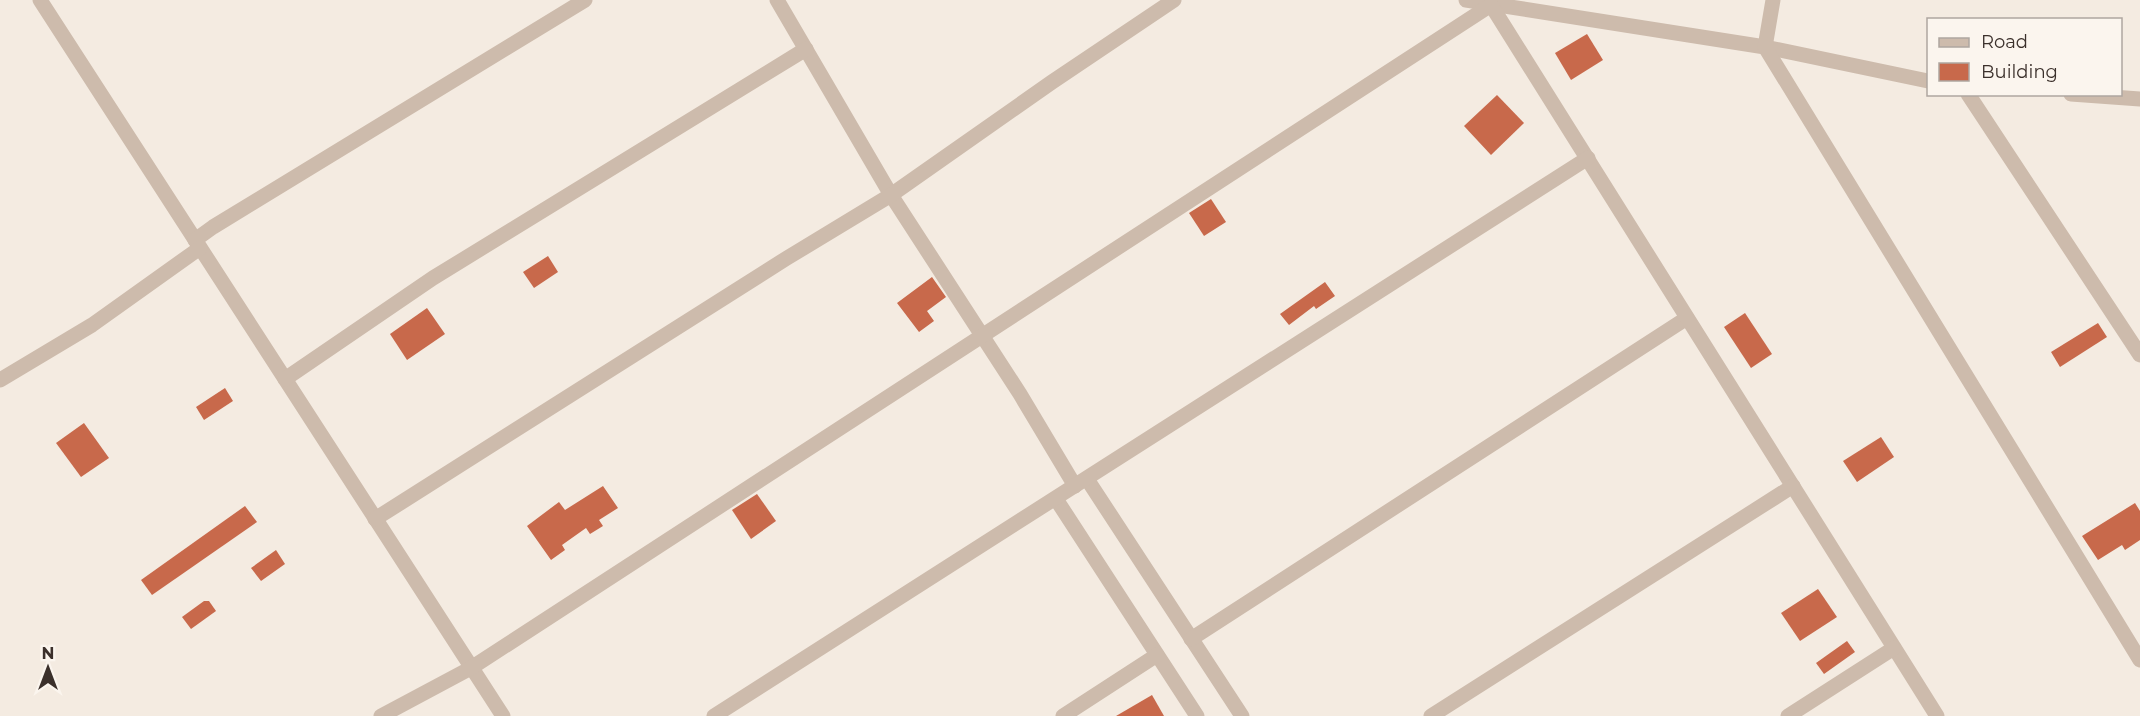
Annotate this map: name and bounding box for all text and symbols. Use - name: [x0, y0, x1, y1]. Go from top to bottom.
- legend: [1927, 18, 2122, 96]
- text: Road: [1981, 31, 2028, 53]
- text: Building: [1981, 61, 2058, 83]
- north arrow: [18, 638, 78, 698]
- text: N: [42, 644, 54, 663]

